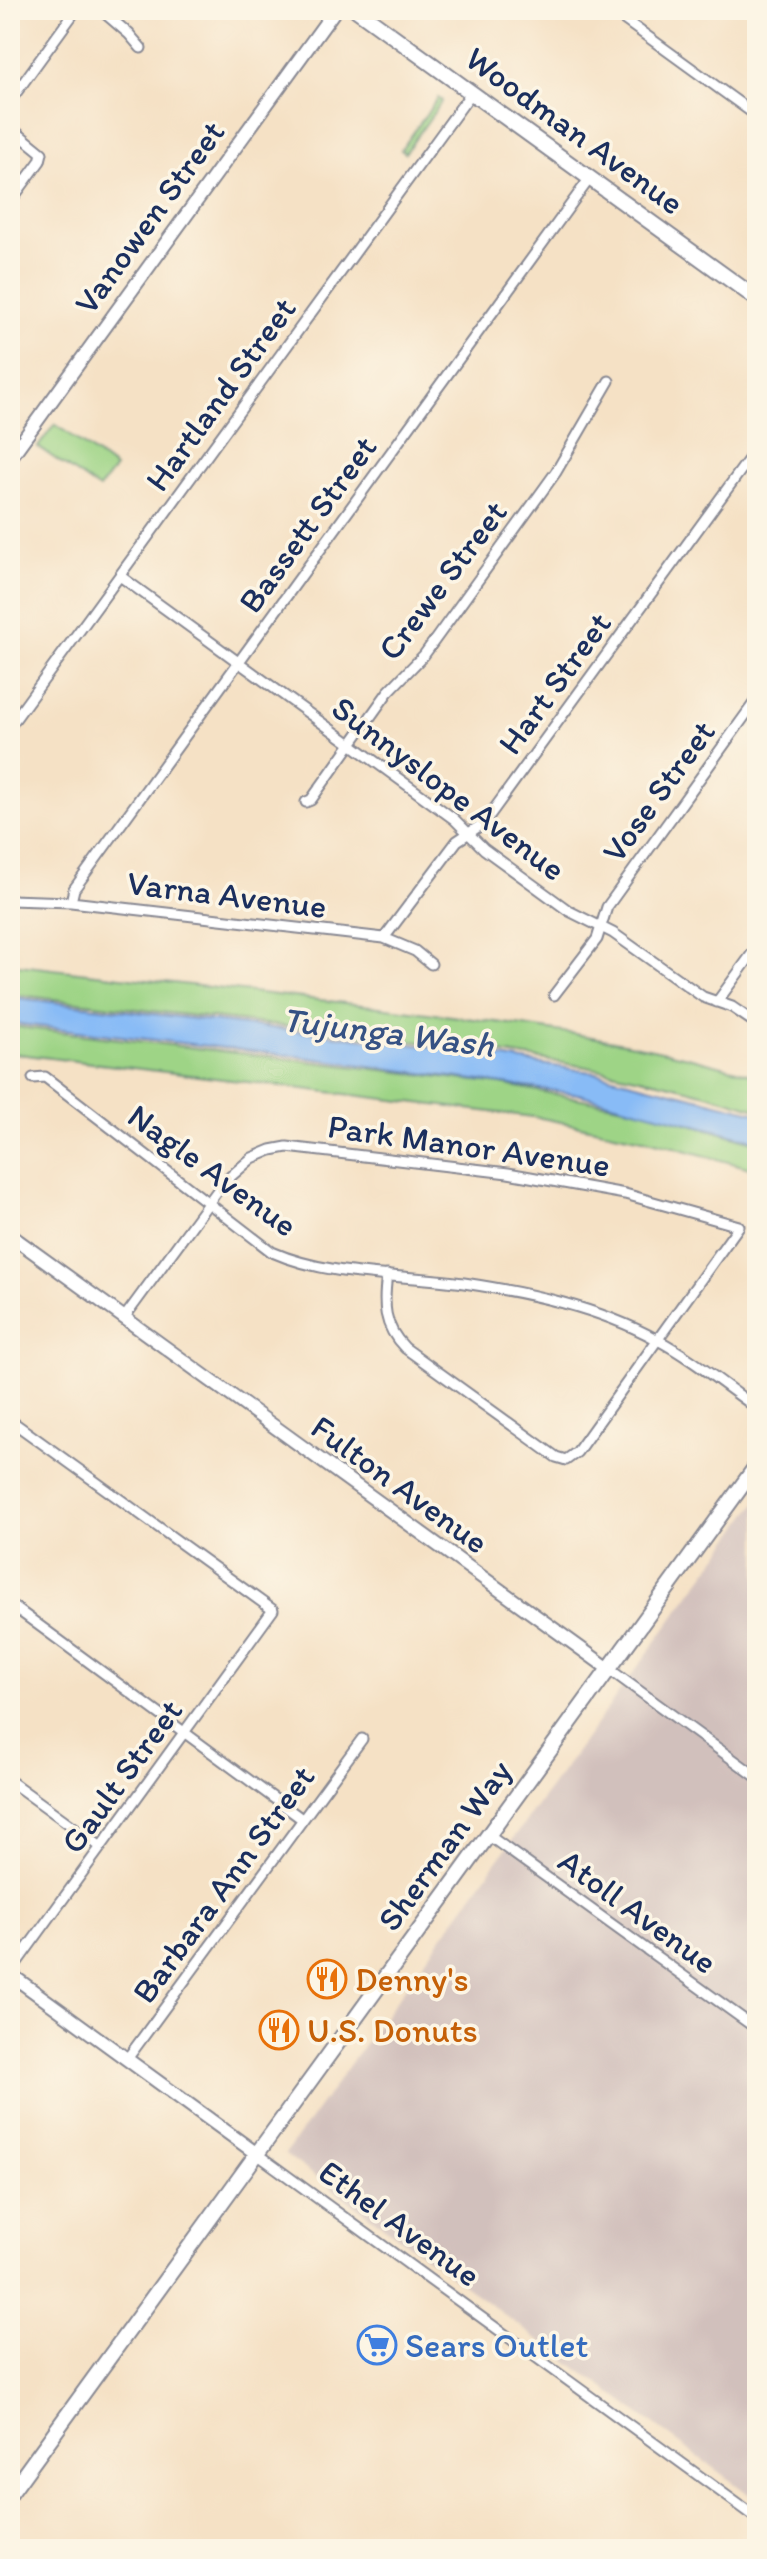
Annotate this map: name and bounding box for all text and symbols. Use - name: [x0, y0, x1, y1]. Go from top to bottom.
- street label: Woodman Avenue: [458, 38, 692, 223]
- street label: Vanowen Street: [65, 113, 233, 322]
- street label: Hartland Street: [136, 289, 305, 499]
- street label: Bassett Street: [229, 428, 385, 621]
- street label: Crewe Street: [369, 492, 516, 668]
- street label: Hart Street: [489, 604, 620, 762]
- street label: Sunnyslope Avenue: [324, 687, 574, 890]
- street label: Vose Street: [593, 712, 724, 870]
- street label: Varna Avenue: [125, 862, 329, 927]
- water label: Tujunga Wash: [280, 997, 497, 1066]
- street label: Nagle Avenue: [120, 1095, 305, 1246]
- street label: Park Manor Avenue: [325, 1105, 613, 1186]
- street label: Fulton Avenue: [303, 1406, 496, 1562]
- street label: Gault Street: [52, 1691, 191, 1861]
- street label: Sherman Way: [369, 1752, 520, 1939]
- street label: Barbara Ann Street: [123, 1757, 324, 2011]
- street label: Atoll Avenue: [551, 1840, 725, 1983]
- restaurant icon: Denny's: [306, 1958, 348, 2000]
- place label: Denny's: [355, 1959, 469, 2000]
- restaurant icon: U.S. Donuts: [258, 2009, 300, 2051]
- place label: U.S. Donuts: [307, 2010, 478, 2051]
- street label: Ethel Avenue: [311, 2151, 488, 2296]
- supermarket icon: Sears Outlet: [356, 2324, 398, 2366]
- place label: Sears Outlet: [405, 2325, 589, 2366]

